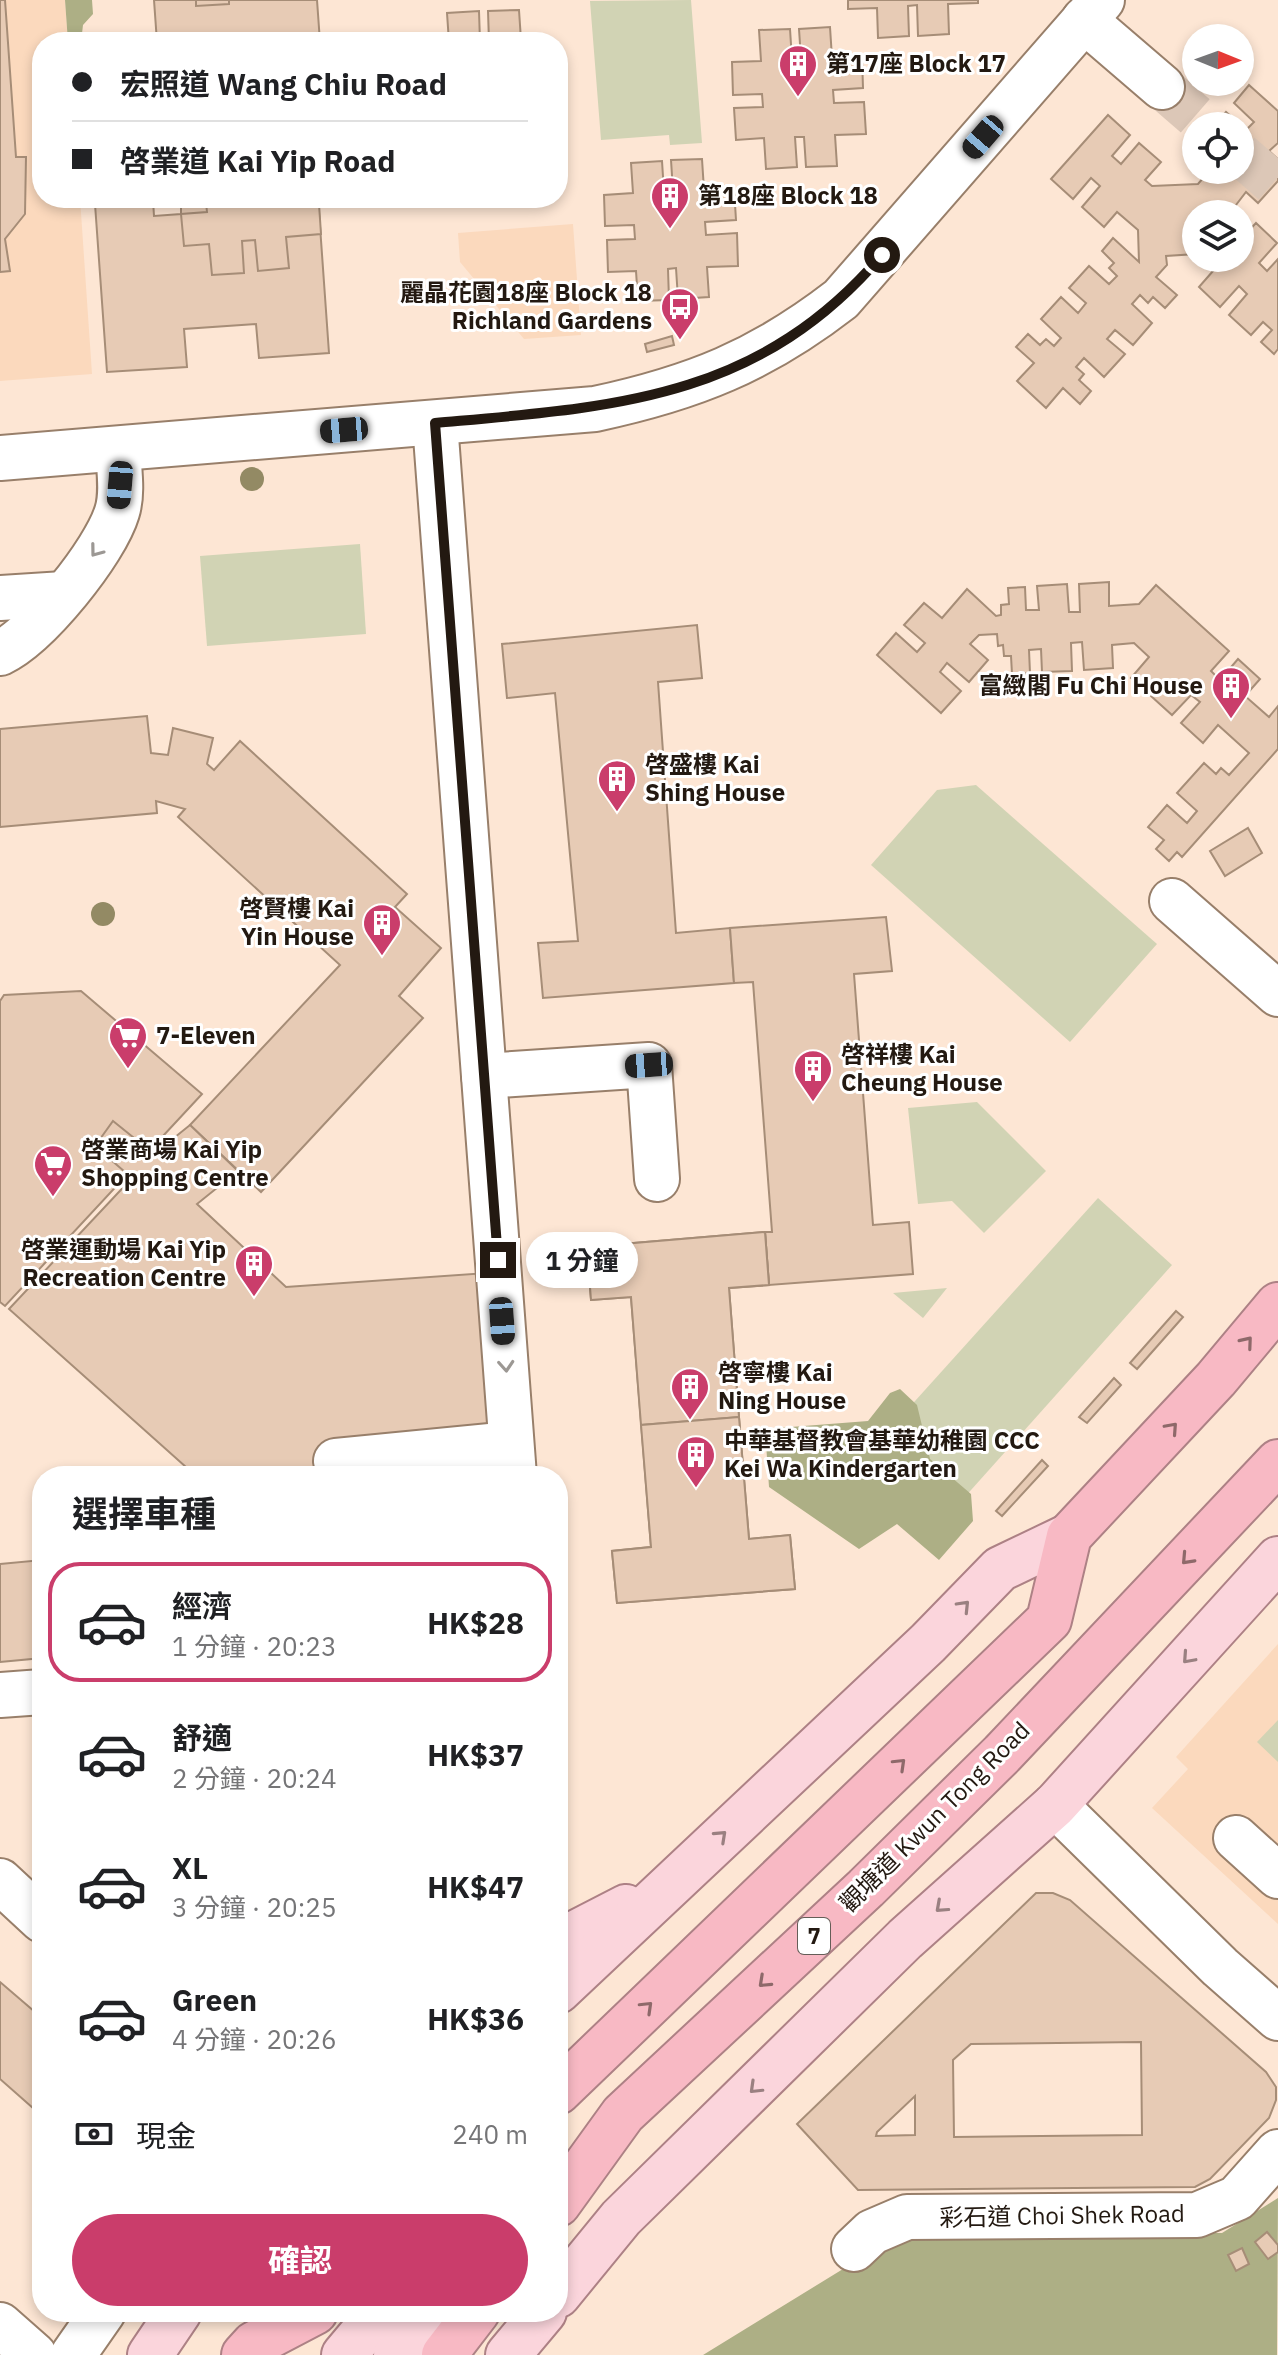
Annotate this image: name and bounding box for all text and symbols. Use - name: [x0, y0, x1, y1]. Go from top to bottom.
- north arrow: [1182, 24, 1254, 96]
- map controls: [1182, 24, 1254, 272]
- building icon: 第17座 Block 17: [777, 43, 819, 98]
- place label: 第17座 Block 17: [826, 47, 1006, 79]
- text: 宏照道 Wang Chiu Road: [120, 64, 447, 103]
- car: [958, 111, 1008, 163]
- button: locate: [1182, 112, 1254, 184]
- text: 啓業道 Kai Yip Road: [120, 141, 395, 180]
- building icon: 第18座 Block 18: [649, 175, 691, 230]
- place label: 第18座 Block 18: [698, 179, 878, 211]
- button: layers: [1182, 200, 1254, 272]
- route start: [864, 237, 900, 273]
- place label: 麗晶花園18座 Block 18 Richland Gardens: [400, 276, 652, 336]
- bus stop icon: 麗晶花園18座 Block 18 Richland Gardens: [659, 286, 701, 341]
- car: [319, 416, 369, 444]
- car: [106, 460, 134, 510]
- one-way arrow: [92, 542, 106, 556]
- building icon: 富緻閣 Fu Chi House: [1210, 665, 1252, 720]
- place label: 富緻閣 Fu Chi House: [979, 669, 1203, 701]
- place label: 啓盛樓 Kai Shing House: [645, 748, 785, 808]
- building icon: 啓盛樓 Kai Shing House: [596, 758, 638, 813]
- place label: 啓賢樓 Kai Yin House: [239, 892, 354, 952]
- building icon: 啓賢樓 Kai Yin House: [361, 902, 403, 957]
- supermarket icon: 7-Eleven: [107, 1015, 149, 1070]
- place label: 7-Eleven: [156, 1019, 256, 1051]
- place label: 啓祥樓 Kai Cheung House: [841, 1038, 1003, 1098]
- building icon: 啓祥樓 Kai Cheung House: [792, 1048, 834, 1103]
- car: [624, 1051, 674, 1079]
- place label: 啓業商場 Kai Yip Shopping Centre: [81, 1133, 269, 1193]
- supermarket icon: 啓業商場 Kai Yip Shopping Centre: [32, 1143, 74, 1198]
- callout: 1 分鐘: [526, 1232, 638, 1288]
- place label: 啓業運動場 Kai Yip Recreation Centre: [21, 1233, 226, 1293]
- route end: [480, 1242, 516, 1278]
- building icon: 啓業運動場 Kai Yip Recreation Centre: [233, 1243, 275, 1298]
- text: 1 分鐘: [545, 1243, 619, 1277]
- car: [488, 1296, 516, 1346]
- one-way arrow: [1237, 1337, 1252, 1352]
- place label: 啓寧樓 Kai Ning House: [718, 1356, 846, 1416]
- one-way arrow: [497, 1360, 514, 1373]
- building icon: 啓寧樓 Kai Ning House: [669, 1366, 711, 1421]
- one-way arrow: [1162, 1423, 1177, 1437]
- place label: 中華基督教會基華幼稚園 CCC Kei Wa Kindergarten: [724, 1424, 1040, 1484]
- building icon: 中華基督教會基華幼稚園 CCC Kei Wa Kindergarten: [675, 1434, 717, 1489]
- text: 選擇車種: [72, 1490, 216, 1537]
- one-way arrow: [1181, 1550, 1196, 1564]
- icon: car: [76, 1586, 148, 1658]
- text: 經濟: [172, 1586, 232, 1625]
- one-way arrow: [955, 1601, 969, 1615]
- text: HK$28: [427, 1603, 524, 1642]
- text: 1 分鐘 · 20:23: [172, 1629, 336, 1663]
- one-way arrow: [1184, 1649, 1198, 1664]
- street label: 觀塘道 Kwun Tong Road: [832, 1714, 1036, 1918]
- icon: car: [76, 1718, 148, 1790]
- text: 舒適: [172, 1718, 232, 1757]
- text: HK$37: [427, 1735, 524, 1774]
- one-way arrow: [891, 1759, 905, 1774]
- text: 2 分鐘 · 20:24: [172, 1761, 336, 1795]
- one-way arrow: [712, 1830, 726, 1845]
- text: XL: [172, 1848, 208, 1887]
- icon: car: [76, 1850, 148, 1922]
- text: HK$47: [427, 1867, 524, 1906]
- text: 3 分鐘 · 20:25: [172, 1890, 336, 1924]
- one-way arrow: [936, 1897, 951, 1911]
- road number: 7: [798, 1918, 830, 1954]
- one-way arrow: [759, 1973, 774, 1987]
- text: Green: [172, 1980, 257, 2019]
- icon: car: [76, 1982, 148, 2054]
- text: HK$36: [427, 1999, 524, 2038]
- one-way arrow: [638, 2002, 652, 2016]
- text: 4 分鐘 · 20:26: [172, 2022, 336, 2056]
- one-way arrow: [750, 2079, 764, 2093]
- icon: cash: [72, 2112, 116, 2156]
- text: 現金: [136, 2116, 196, 2155]
- text: 240 m: [452, 2117, 528, 2151]
- street label: 彩石道 Choi Shek Road: [939, 2197, 1185, 2233]
- button: 確認: [72, 2214, 528, 2306]

